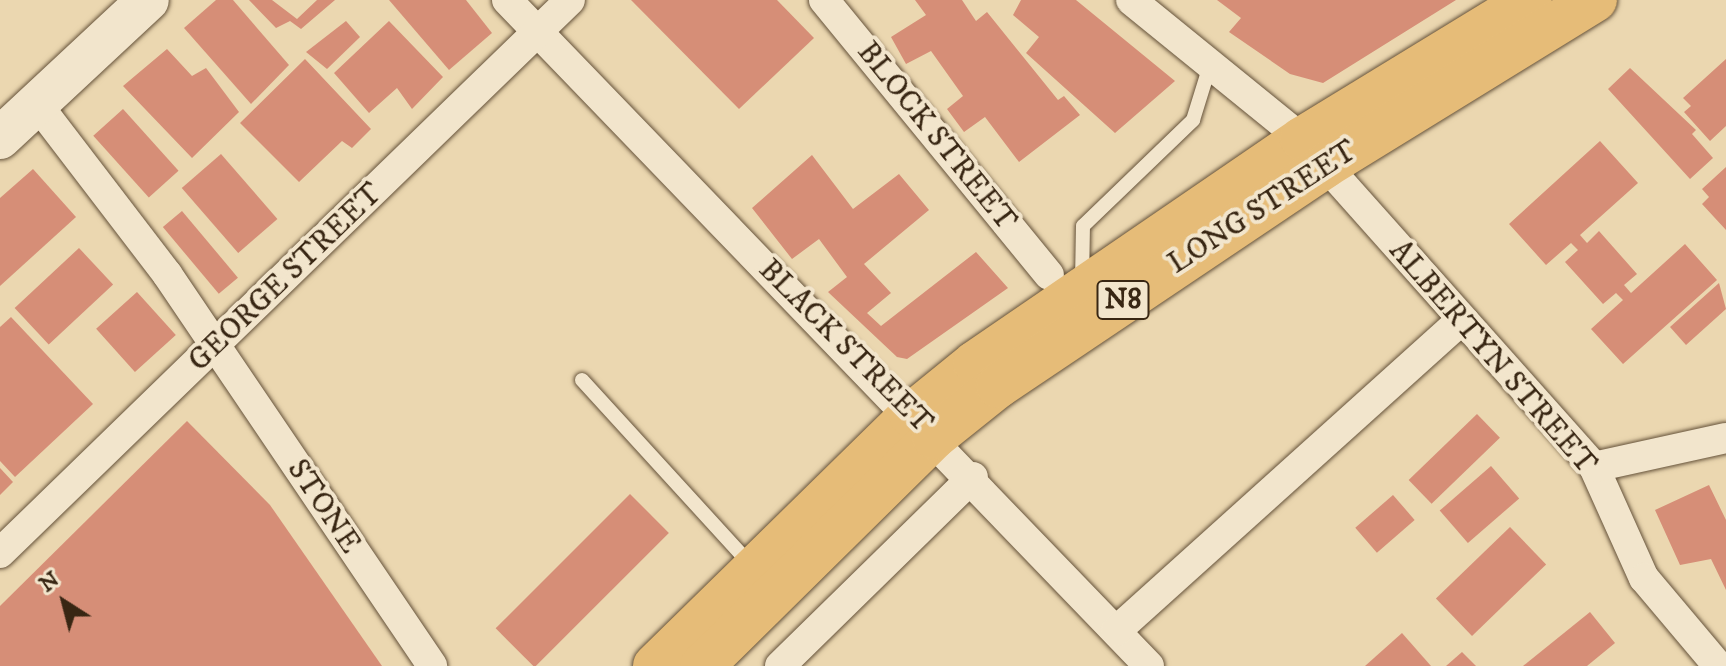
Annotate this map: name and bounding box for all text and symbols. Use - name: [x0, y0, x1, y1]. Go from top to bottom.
- street label: BLOCK STREET: [849, 35, 1023, 239]
- street label: LONG STREET: [1162, 134, 1364, 282]
- street label: GEORGE STREET: [182, 176, 390, 380]
- street label: ALBERTYN STREET: [1381, 234, 1603, 482]
- street label: BLACK STREET: [751, 253, 939, 441]
- road number: N8: [1095, 276, 1151, 324]
- street label: STONE: [279, 453, 367, 561]
- north arrow: [24, 562, 104, 642]
- text: N: [34, 566, 65, 598]

